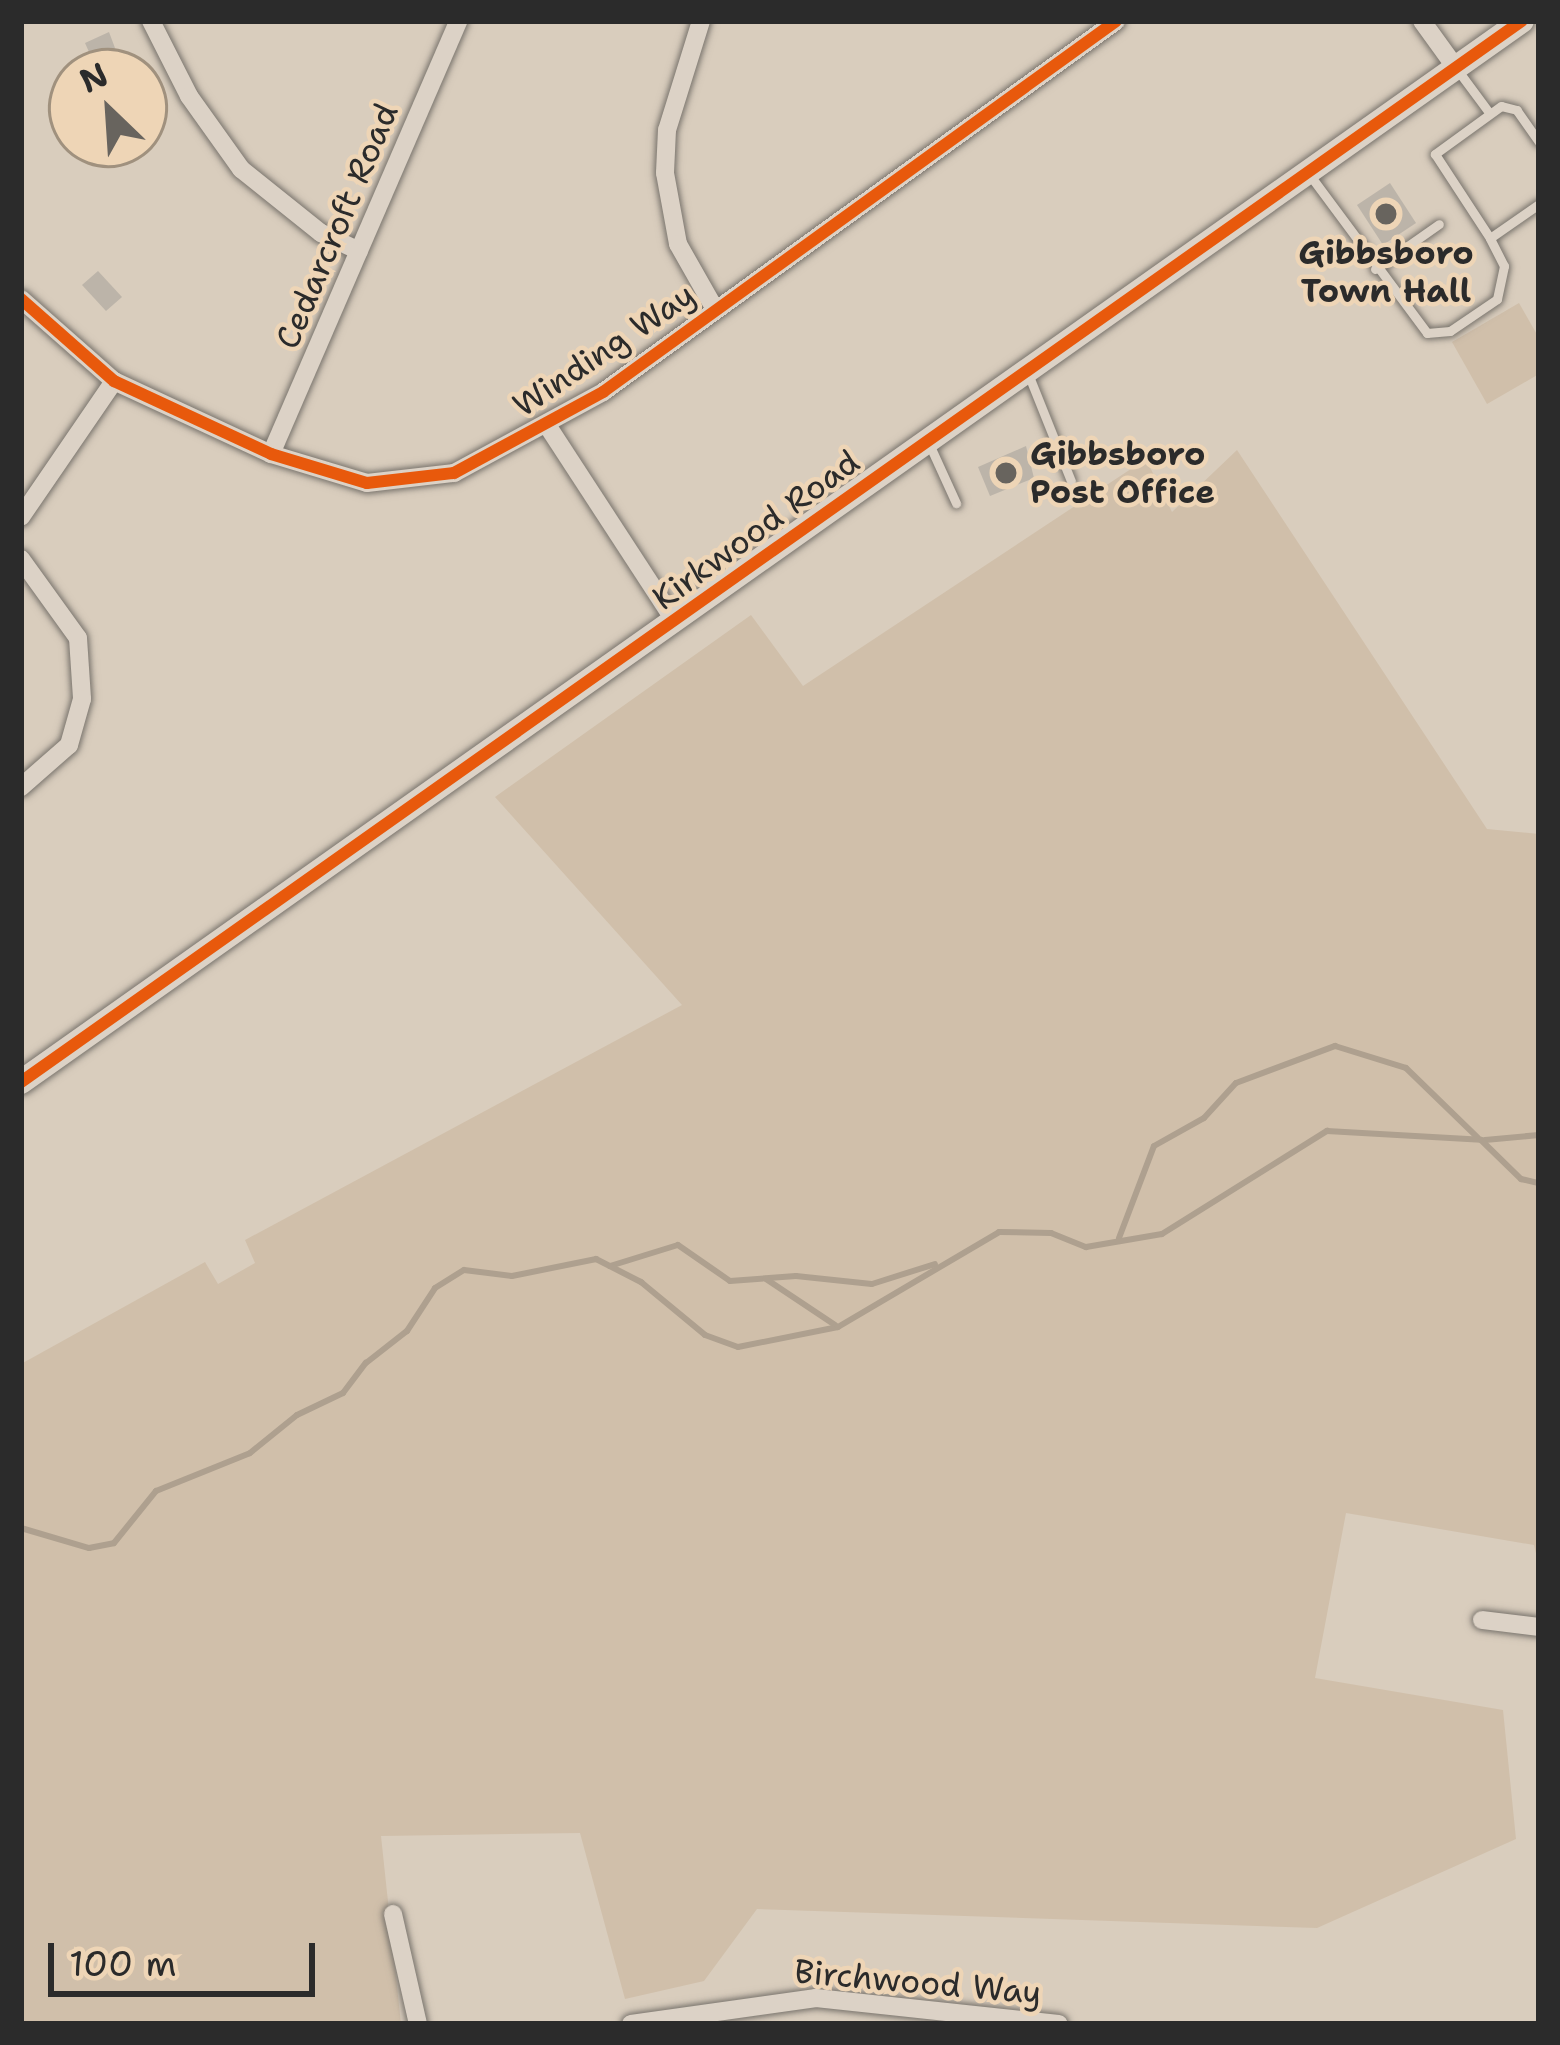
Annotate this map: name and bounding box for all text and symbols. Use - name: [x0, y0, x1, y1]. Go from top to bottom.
- north arrow: [48, 48, 168, 168]
- text: N: [72, 52, 115, 104]
- street label: Cedarcroft Road: [267, 97, 407, 355]
- marker: Gibbsboro Town Hall: [1373, 201, 1399, 227]
- place label: Gibbsboro Town Hall: [1298, 233, 1474, 311]
- street label: Winding Way: [505, 275, 703, 425]
- place label: Gibbsboro Post Office: [1030, 434, 1215, 512]
- street label: Kirkwood Road: [645, 442, 867, 618]
- marker: Gibbsboro Post Office: [993, 460, 1019, 486]
- scale bar: [54, 1919, 321, 1993]
- text: 100 m: [69, 1939, 177, 1988]
- street label: Birchwood Way: [793, 1951, 1043, 2013]

